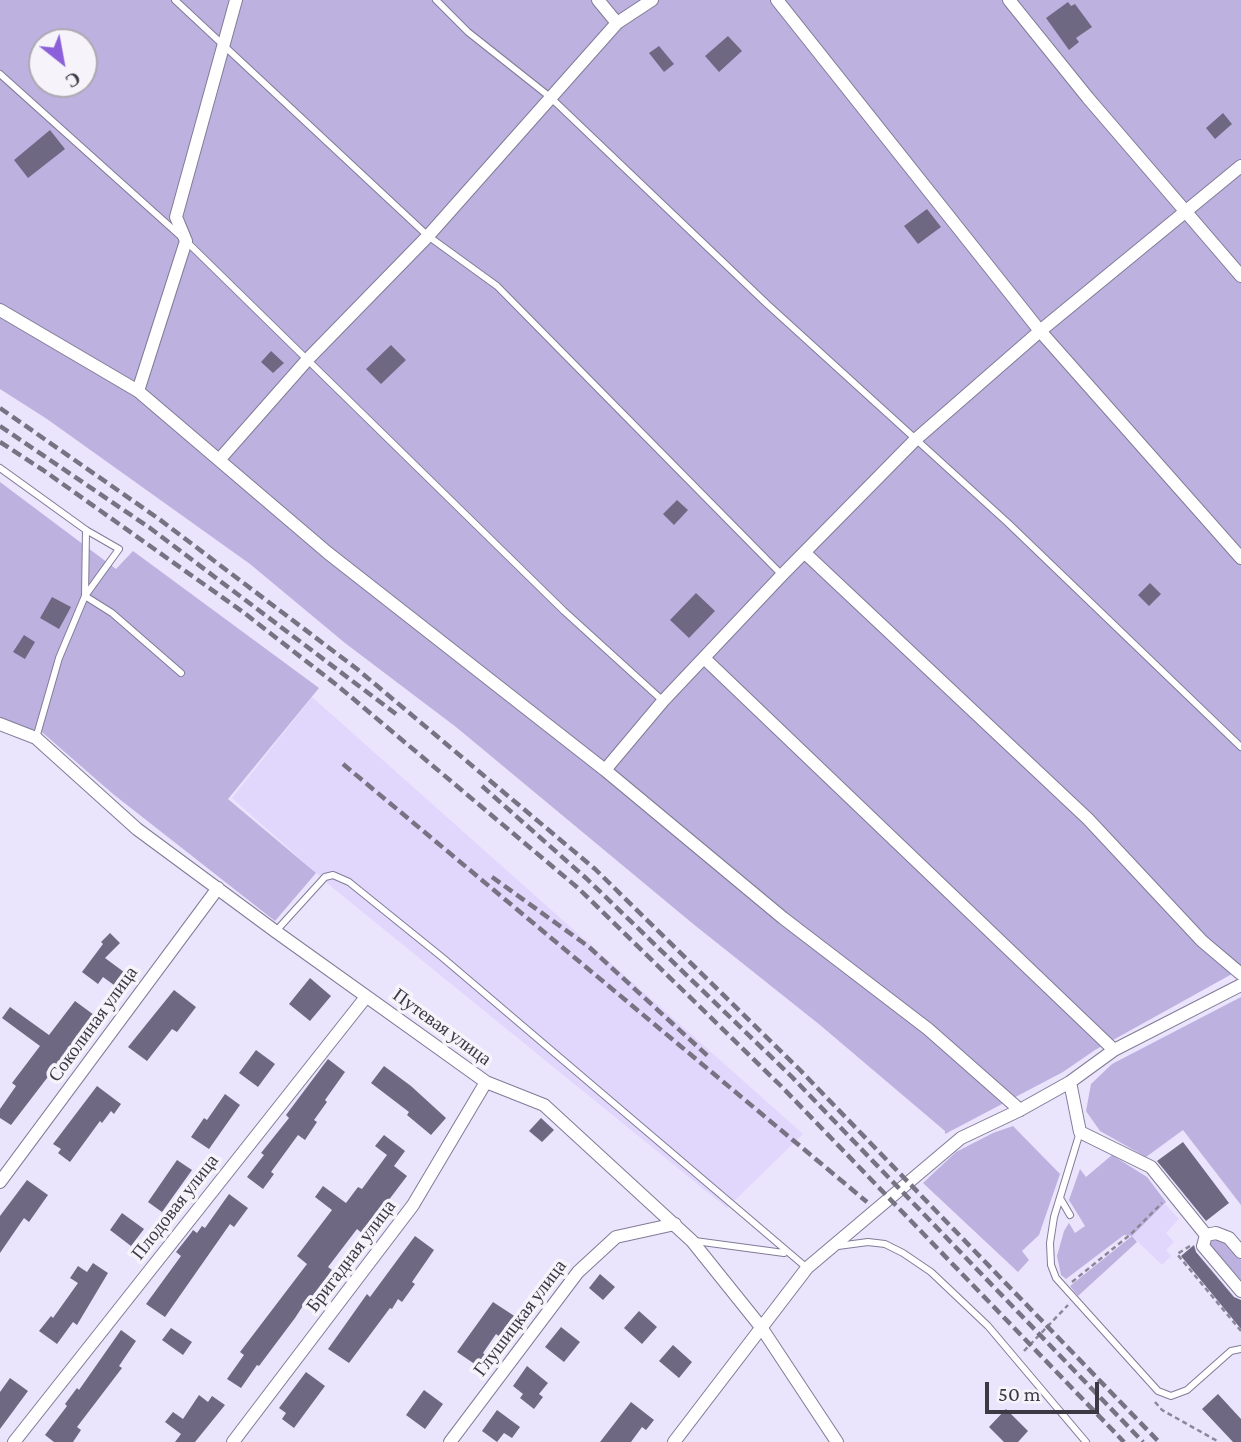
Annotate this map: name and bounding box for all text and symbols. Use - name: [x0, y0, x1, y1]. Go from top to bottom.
- north arrow: [28, 28, 98, 98]
- text: С: [62, 67, 84, 92]
- street label: Соколиная улица: [43, 962, 143, 1086]
- street label: Путевая улица: [388, 984, 496, 1070]
- street label: Плодовая улица: [127, 1150, 223, 1264]
- street label: Бригадная улица: [301, 1196, 401, 1316]
- street label: Глушицкая улица: [469, 1255, 571, 1381]
- scale bar: [989, 1368, 1103, 1412]
- text: 50 m: [998, 1382, 1041, 1406]

